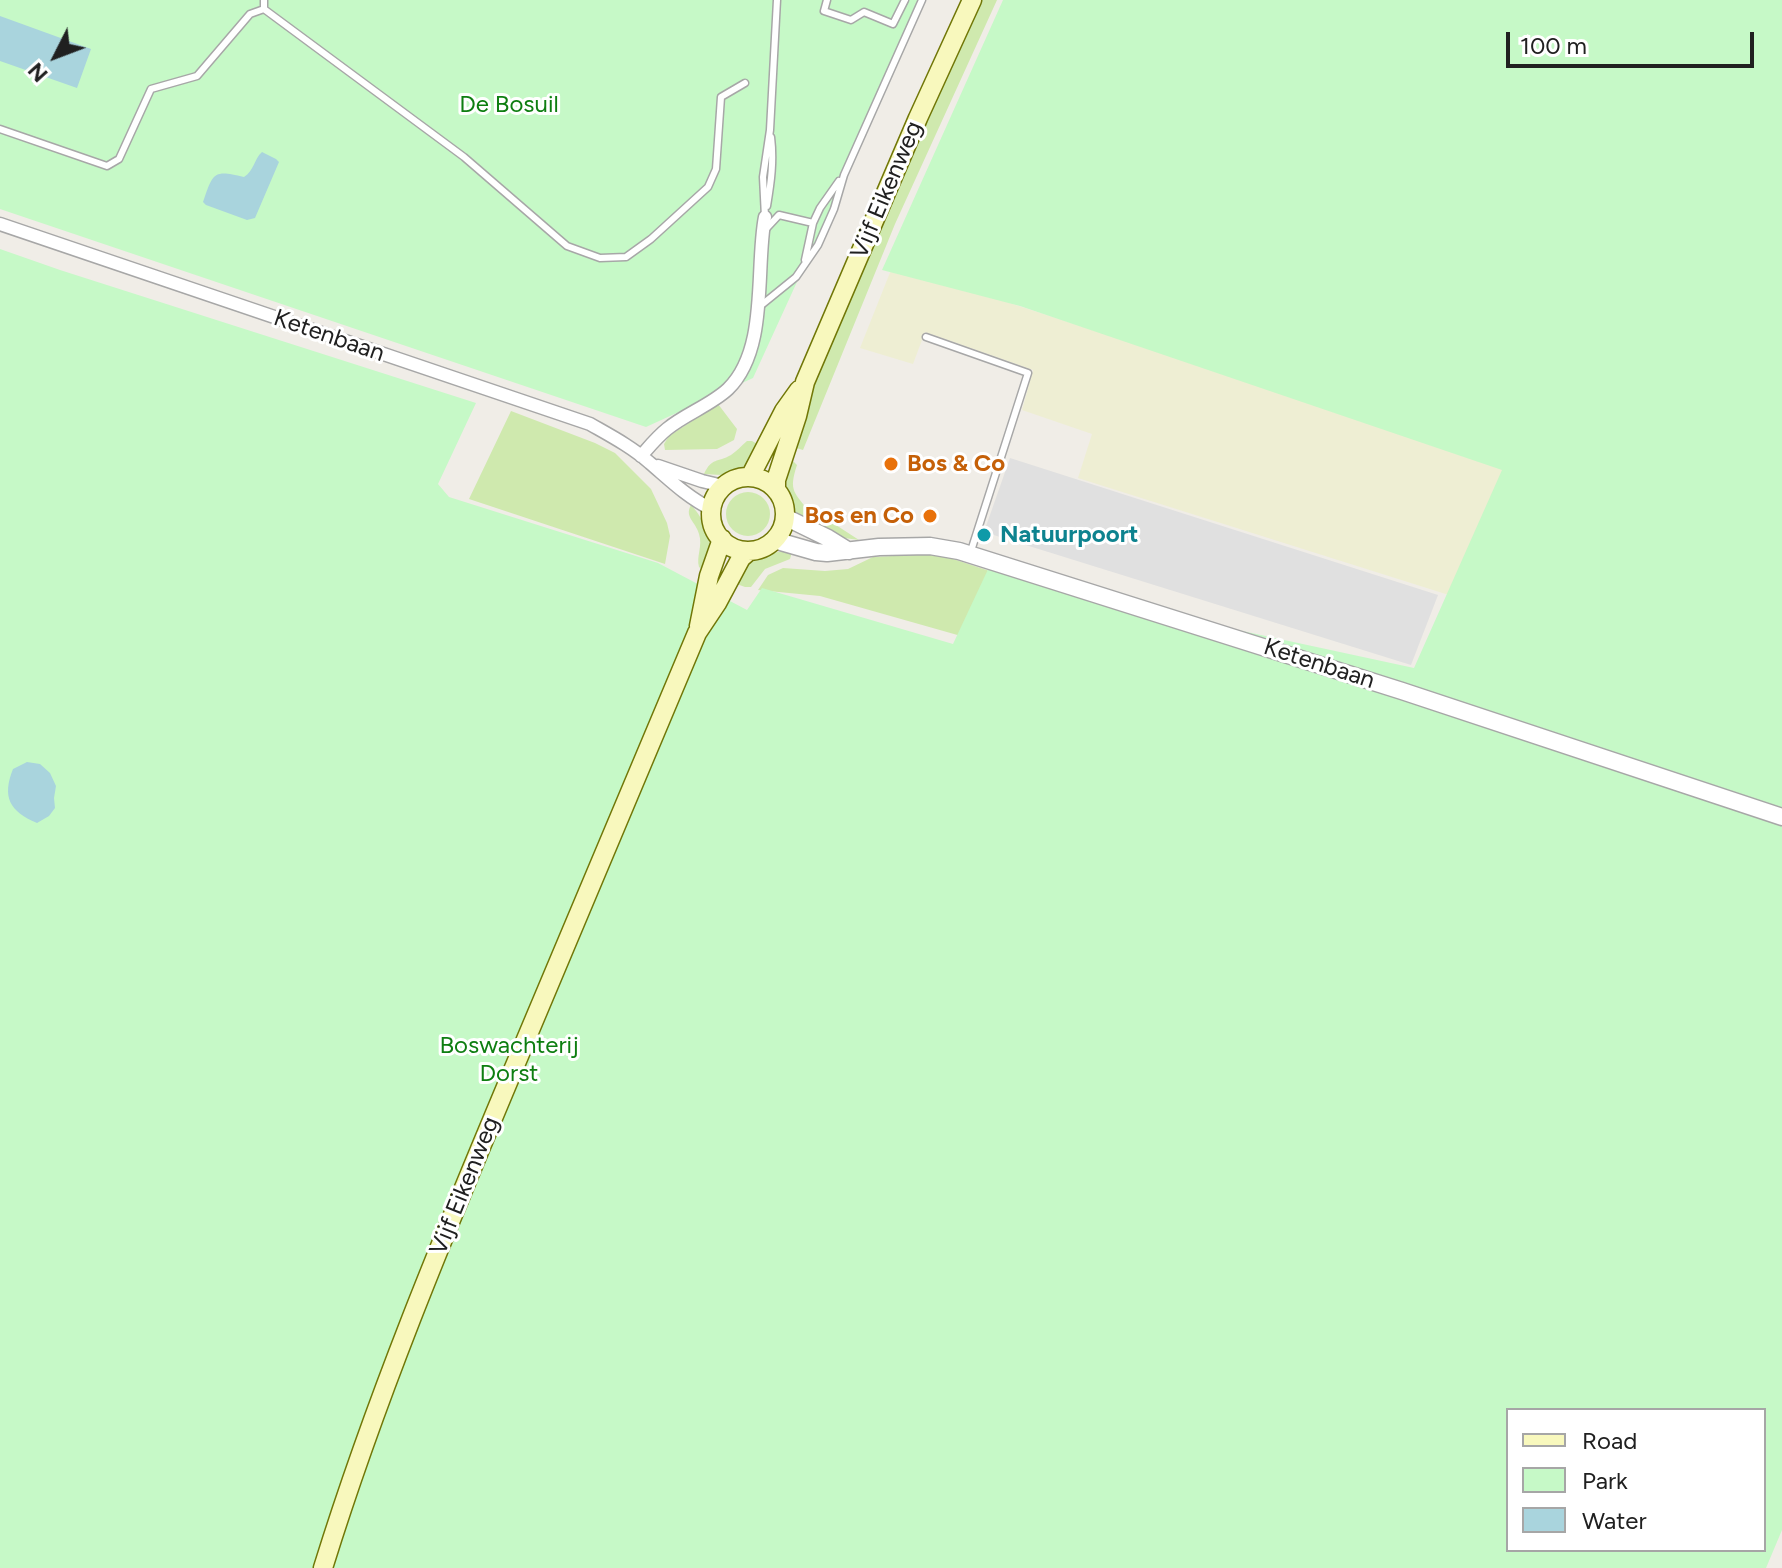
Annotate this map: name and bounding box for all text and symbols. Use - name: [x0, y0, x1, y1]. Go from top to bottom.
- north arrow: [16, 16, 96, 96]
- scale bar: [1510, 16, 1758, 66]
- text: 100 m: [1520, 31, 1587, 60]
- text: N: [22, 57, 54, 88]
- park label: De Bosuil: [459, 91, 559, 119]
- street label: Vijf Eikenweg: [845, 117, 929, 263]
- street label: Ketenbaan: [270, 304, 388, 368]
- place label: Bos & Co: [907, 450, 1005, 478]
- marker: Bos & Co: [882, 455, 900, 473]
- place label: Bos en Co: [804, 502, 914, 530]
- marker: Bos en Co: [921, 507, 939, 525]
- place label: Natuurpoort: [1000, 521, 1138, 549]
- marker: Natuurpoort: [975, 526, 993, 544]
- street label: Ketenbaan: [1260, 633, 1378, 695]
- park label: Boswachterij Dorst: [439, 1032, 579, 1088]
- street label: Vijf Eikenweg: [424, 1113, 506, 1259]
- legend: [1506, 1408, 1766, 1552]
- text: Road: [1582, 1426, 1637, 1455]
- text: Park: [1582, 1466, 1628, 1495]
- text: Water: [1582, 1506, 1647, 1535]

